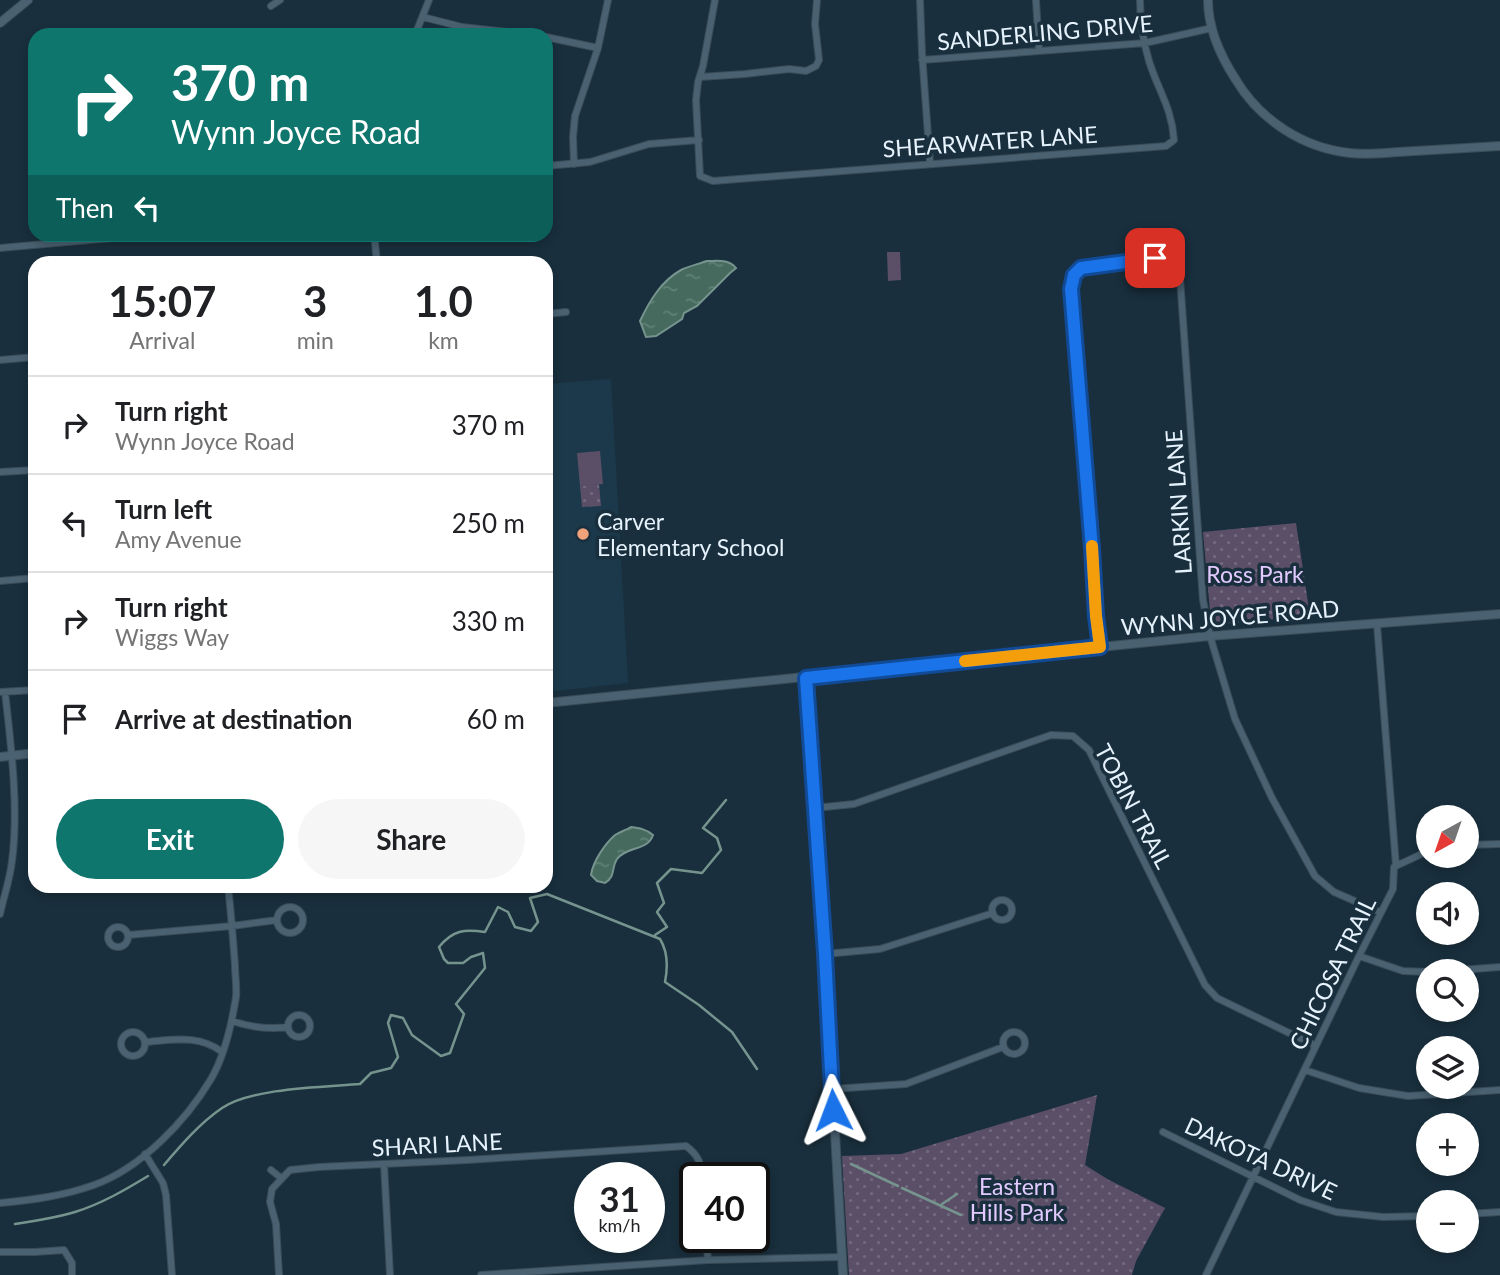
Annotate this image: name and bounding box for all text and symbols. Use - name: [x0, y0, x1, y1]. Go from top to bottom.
- street label: SANDERLING DRIVE: [936, 9, 1154, 55]
- text: 370 m: [171, 53, 309, 111]
- icon: right: [56, 56, 147, 147]
- text: Wynn Joyce Road: [171, 112, 421, 151]
- street label: SHEARWATER LANE: [882, 120, 1098, 162]
- icon: left: [128, 189, 166, 227]
- text: Then: [56, 192, 114, 224]
- pin: [1125, 228, 1185, 288]
- icon: arrive: [1136, 239, 1174, 277]
- text: 15:07: [108, 276, 216, 326]
- text: 3: [303, 276, 327, 326]
- text: 1.0: [414, 276, 473, 326]
- text: Arrival: [129, 326, 195, 354]
- text: min: [297, 326, 334, 354]
- text: km: [428, 326, 459, 354]
- text: Turn right: [115, 395, 228, 427]
- icon: right: [56, 406, 94, 444]
- text: 370 m: [452, 409, 525, 441]
- text: Wynn Joyce Road: [115, 427, 295, 455]
- street label: LARKIN LANE: [1159, 429, 1197, 575]
- text: Turn left: [115, 493, 212, 525]
- icon: left: [56, 504, 94, 542]
- text: 250 m: [452, 507, 525, 539]
- place label: Carver Elementary School: [597, 507, 784, 561]
- text: Amy Avenue: [115, 525, 242, 553]
- marker: Carver Elementary School: [575, 526, 591, 542]
- park label: Ross Park: [1206, 560, 1304, 588]
- text: Turn right: [115, 591, 228, 623]
- street label: WYNN JOYCE ROAD: [1120, 594, 1340, 640]
- icon: right: [56, 602, 94, 640]
- text: 330 m: [452, 605, 525, 637]
- text: Wiggs Way: [115, 623, 229, 651]
- icon: arrive: [56, 700, 94, 738]
- text: Arrive at destination: [115, 703, 352, 735]
- text: 60 m: [467, 703, 525, 735]
- street label: TOBIN TRAIL: [1089, 739, 1179, 873]
- button: Exit: [56, 799, 284, 879]
- button: Share: [298, 799, 525, 879]
- north arrow: [1416, 805, 1479, 868]
- map controls: [1416, 805, 1479, 1253]
- button: sound: [1416, 882, 1479, 945]
- street label: CHICOSA TRAIL: [1283, 892, 1381, 1054]
- button: search: [1416, 959, 1479, 1022]
- button: layers: [1416, 1036, 1479, 1099]
- position arrow: [796, 1073, 870, 1147]
- street label: DAKOTA DRIVE: [1181, 1111, 1341, 1205]
- button: +: [1416, 1113, 1479, 1176]
- street label: SHARI LANE: [371, 1127, 503, 1161]
- speed limit sign: 40: [679, 1162, 770, 1253]
- park label: Eastern Hills Park: [970, 1172, 1065, 1226]
- text: 31: [599, 1177, 640, 1219]
- button: −: [1416, 1190, 1479, 1253]
- text: km/h: [598, 1214, 641, 1236]

